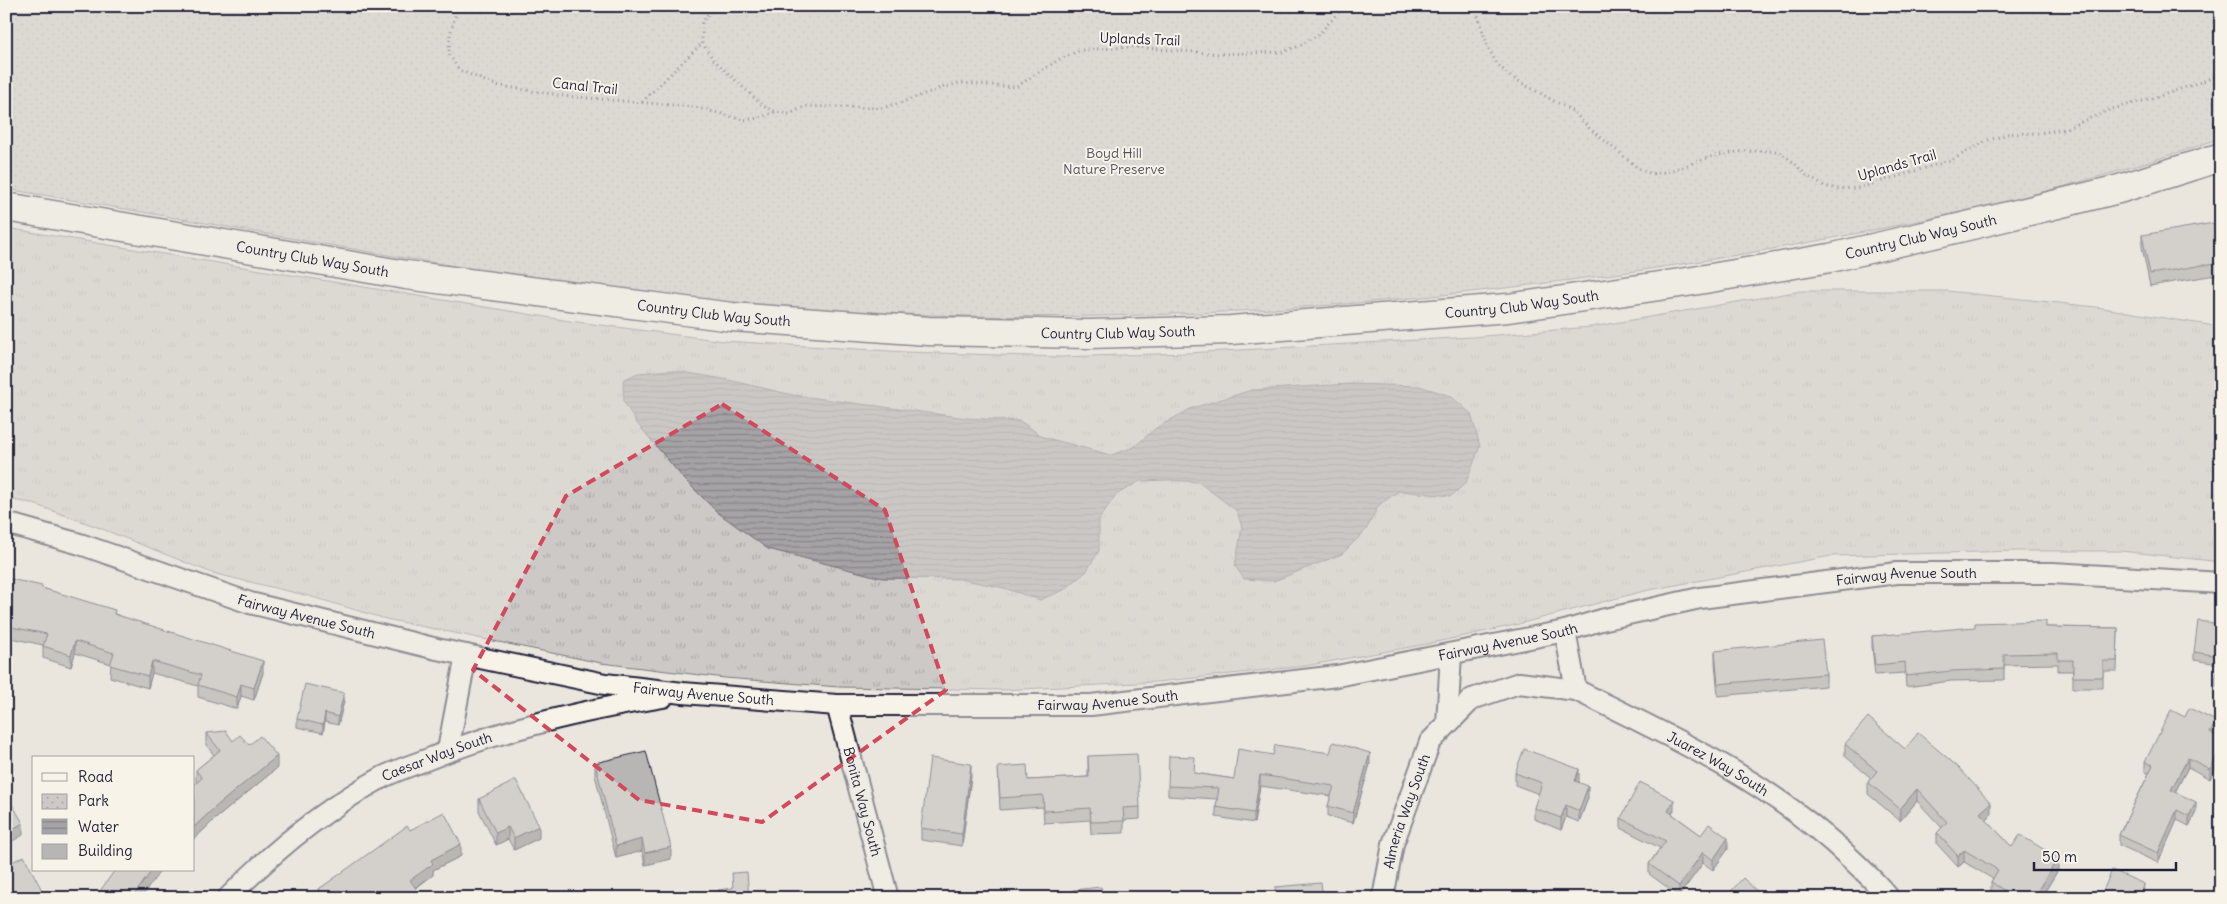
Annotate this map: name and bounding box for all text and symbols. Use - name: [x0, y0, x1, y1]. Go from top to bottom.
- street label: Uplands Trail: [1099, 29, 1181, 49]
- street label: Canal Trail: [551, 74, 619, 98]
- park label: Boyd Hill Nature Preserve: [1063, 144, 1165, 178]
- street label: Uplands Trail: [1856, 145, 1938, 185]
- street label: Country Club Way South: [1843, 210, 1998, 263]
- street label: Country Club Way South: [235, 237, 390, 281]
- street label: Country Club Way South: [1444, 286, 1600, 322]
- street label: Country Club Way South: [636, 296, 791, 330]
- street label: Country Club Way South: [1041, 322, 1196, 343]
- street label: Fairway Avenue South: [1835, 564, 1977, 590]
- street label: Fairway Avenue South: [235, 590, 377, 643]
- street label: Fairway Avenue South: [1437, 619, 1580, 665]
- street label: Fairway Avenue South: [632, 678, 775, 709]
- street label: Fairway Avenue South: [1037, 686, 1179, 714]
- street label: Caesar Way South: [379, 728, 494, 785]
- street label: Juarez Way South: [1664, 728, 1772, 800]
- street label: Bonita Way South: [839, 745, 886, 858]
- street label: Almeria Way South: [1380, 751, 1434, 870]
- legend: [32, 756, 195, 872]
- text: Road: [78, 767, 113, 786]
- text: Park: [78, 791, 109, 810]
- text: Water: [78, 817, 119, 836]
- scale bar: [2034, 839, 2177, 871]
- text: Building: [78, 841, 133, 860]
- text: 50 m: [2042, 847, 2077, 866]

